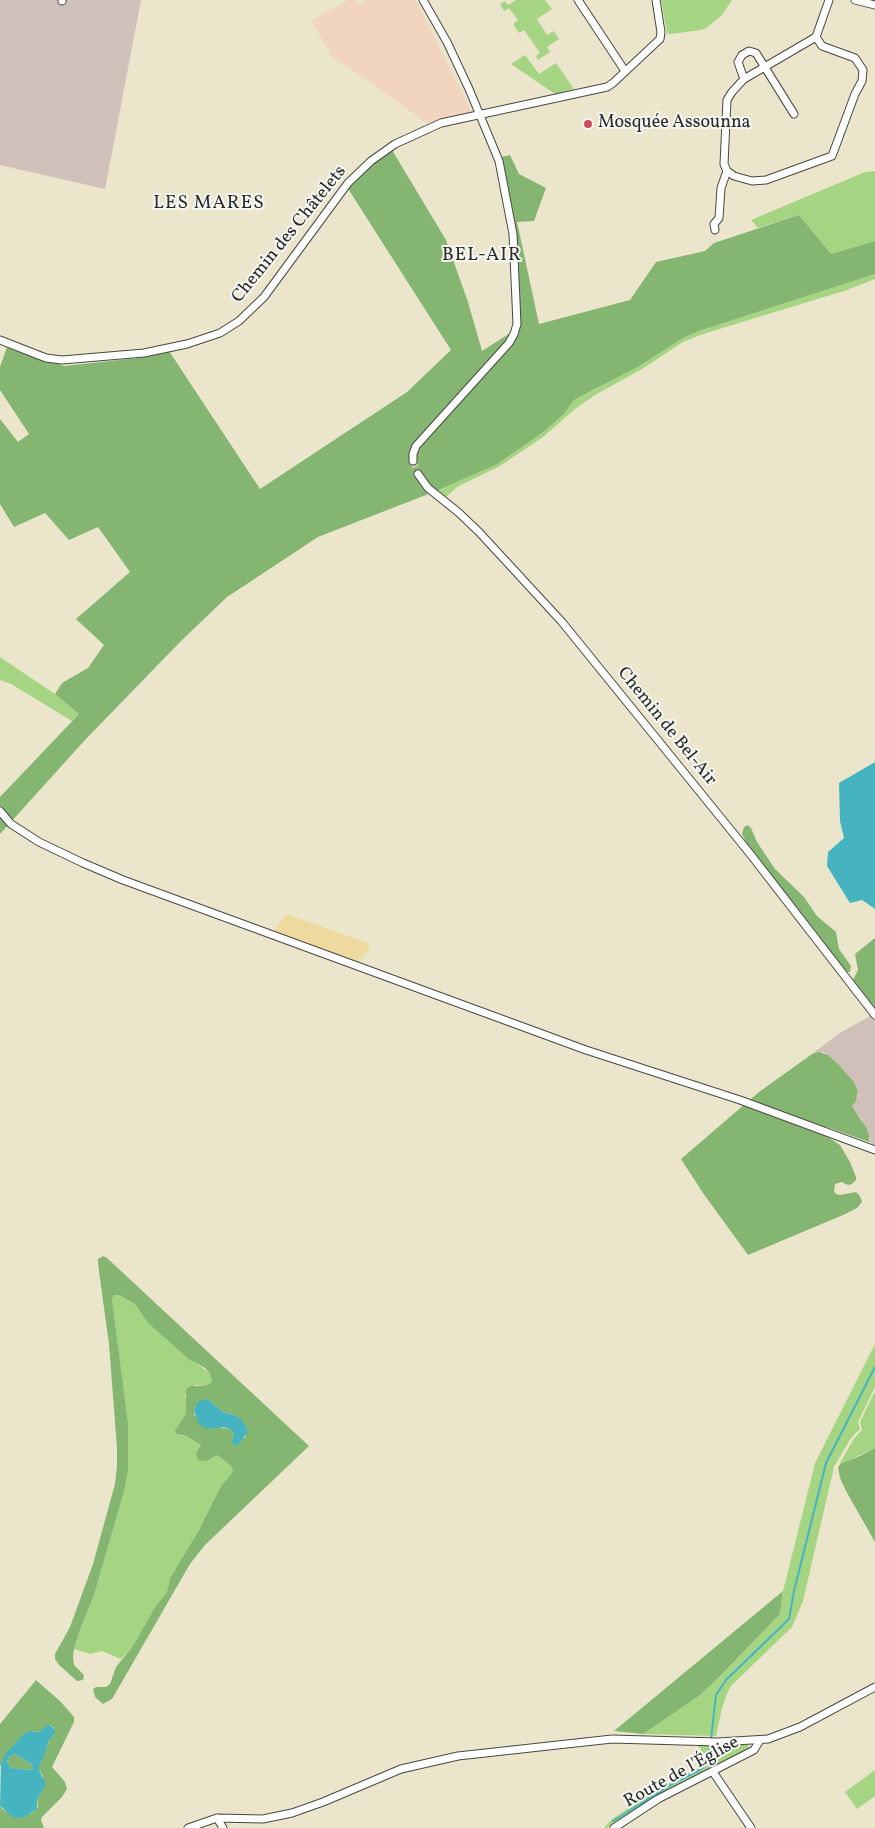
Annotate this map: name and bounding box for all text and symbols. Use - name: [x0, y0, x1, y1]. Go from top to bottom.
- place label: Mosquée Assounna: [598, 113, 751, 135]
- marker: Mosquée Assounna: [582, 118, 594, 130]
- street label: Chemin des Châtelets: [228, 162, 352, 308]
- district label: LES MARES: [152, 194, 266, 216]
- district label: BEL-AIR: [441, 246, 523, 268]
- street label: Chemin de Bel-Air: [612, 663, 720, 791]
- street label: Route de l'Église: [621, 1733, 743, 1813]

